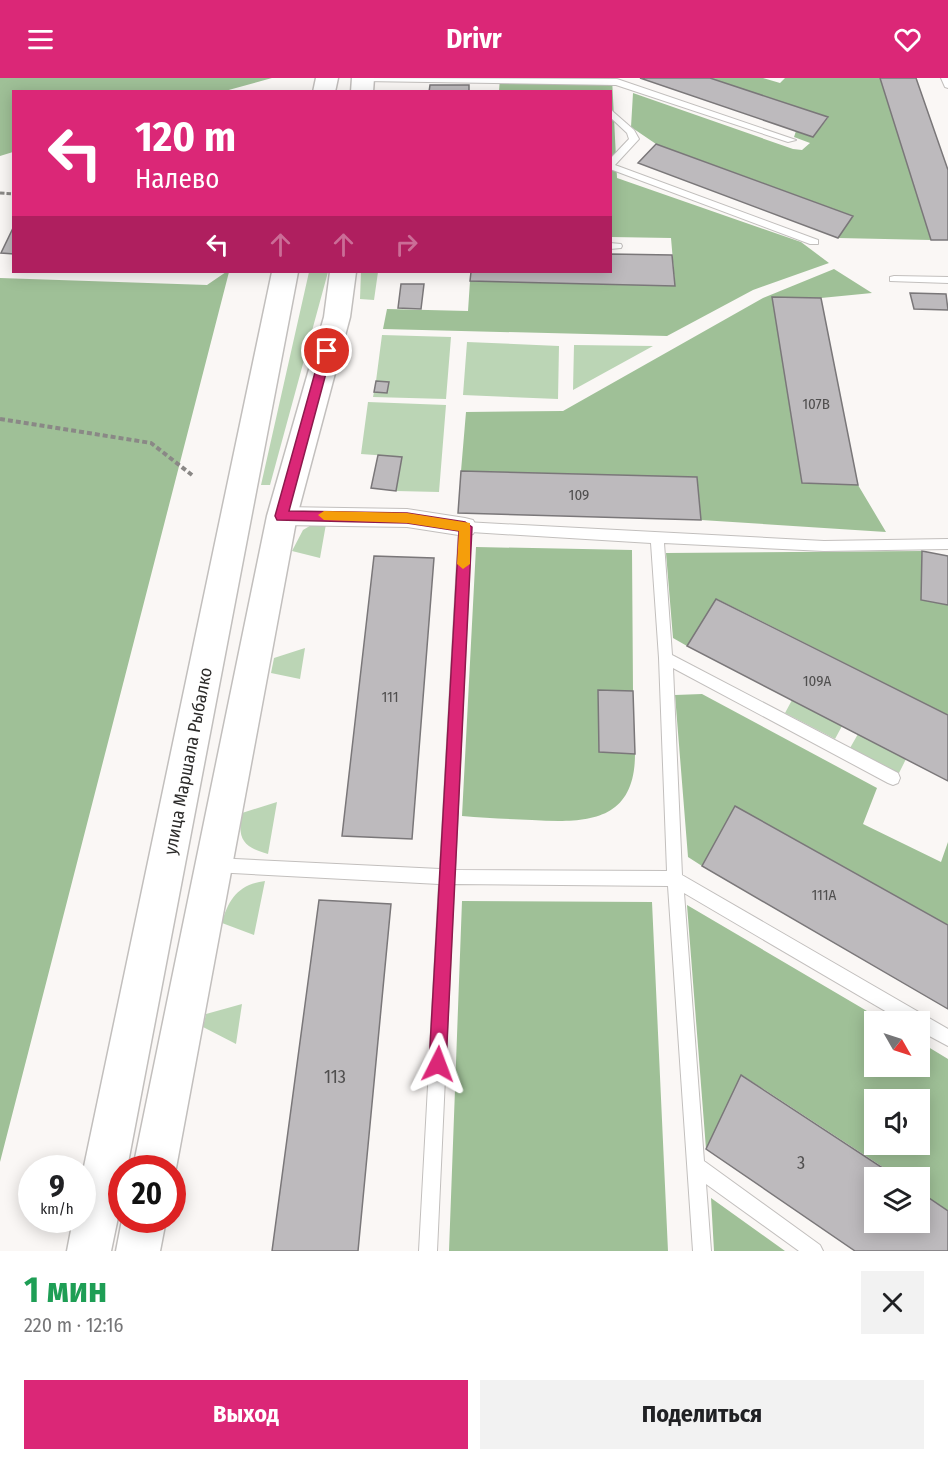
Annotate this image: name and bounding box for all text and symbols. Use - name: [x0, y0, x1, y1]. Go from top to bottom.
- icon: menu: [24, 23, 57, 56]
- text: Drivr: [446, 23, 502, 55]
- icon: heart: [891, 23, 924, 56]
- text: 120 m: [135, 112, 236, 162]
- icon: left: [36, 114, 114, 192]
- text: Налево: [135, 163, 219, 195]
- icon: left: [201, 228, 234, 261]
- icon: ahead: [264, 228, 297, 261]
- icon: ahead: [327, 228, 360, 261]
- icon: right: [390, 228, 423, 261]
- pin: [301, 325, 352, 376]
- icon: arrive: [310, 334, 343, 367]
- house number: 107В: [802, 395, 830, 413]
- house number: 109: [569, 486, 589, 504]
- street label: улица Маршала Рыбалко: [159, 665, 217, 857]
- house number: 109А: [803, 672, 831, 690]
- house number: 111: [381, 688, 399, 706]
- house number: 111А: [811, 886, 837, 904]
- north arrow: [864, 1011, 930, 1077]
- map controls: [864, 1011, 930, 1233]
- position arrow: [406, 1032, 470, 1096]
- house number: 113: [324, 1066, 346, 1088]
- button: sound: [864, 1089, 930, 1155]
- house number: 3: [797, 1152, 805, 1174]
- speed limit sign: 20: [108, 1155, 186, 1233]
- button: layers: [864, 1167, 930, 1233]
- text: 9: [49, 1169, 65, 1205]
- text: km/h: [40, 1200, 74, 1218]
- text: 1 мин: [24, 1268, 107, 1312]
- button: close: [861, 1271, 924, 1334]
- text: 220 m · 12:16: [24, 1313, 124, 1337]
- button: Выход: [24, 1380, 468, 1449]
- button: Поделиться: [480, 1380, 924, 1449]

